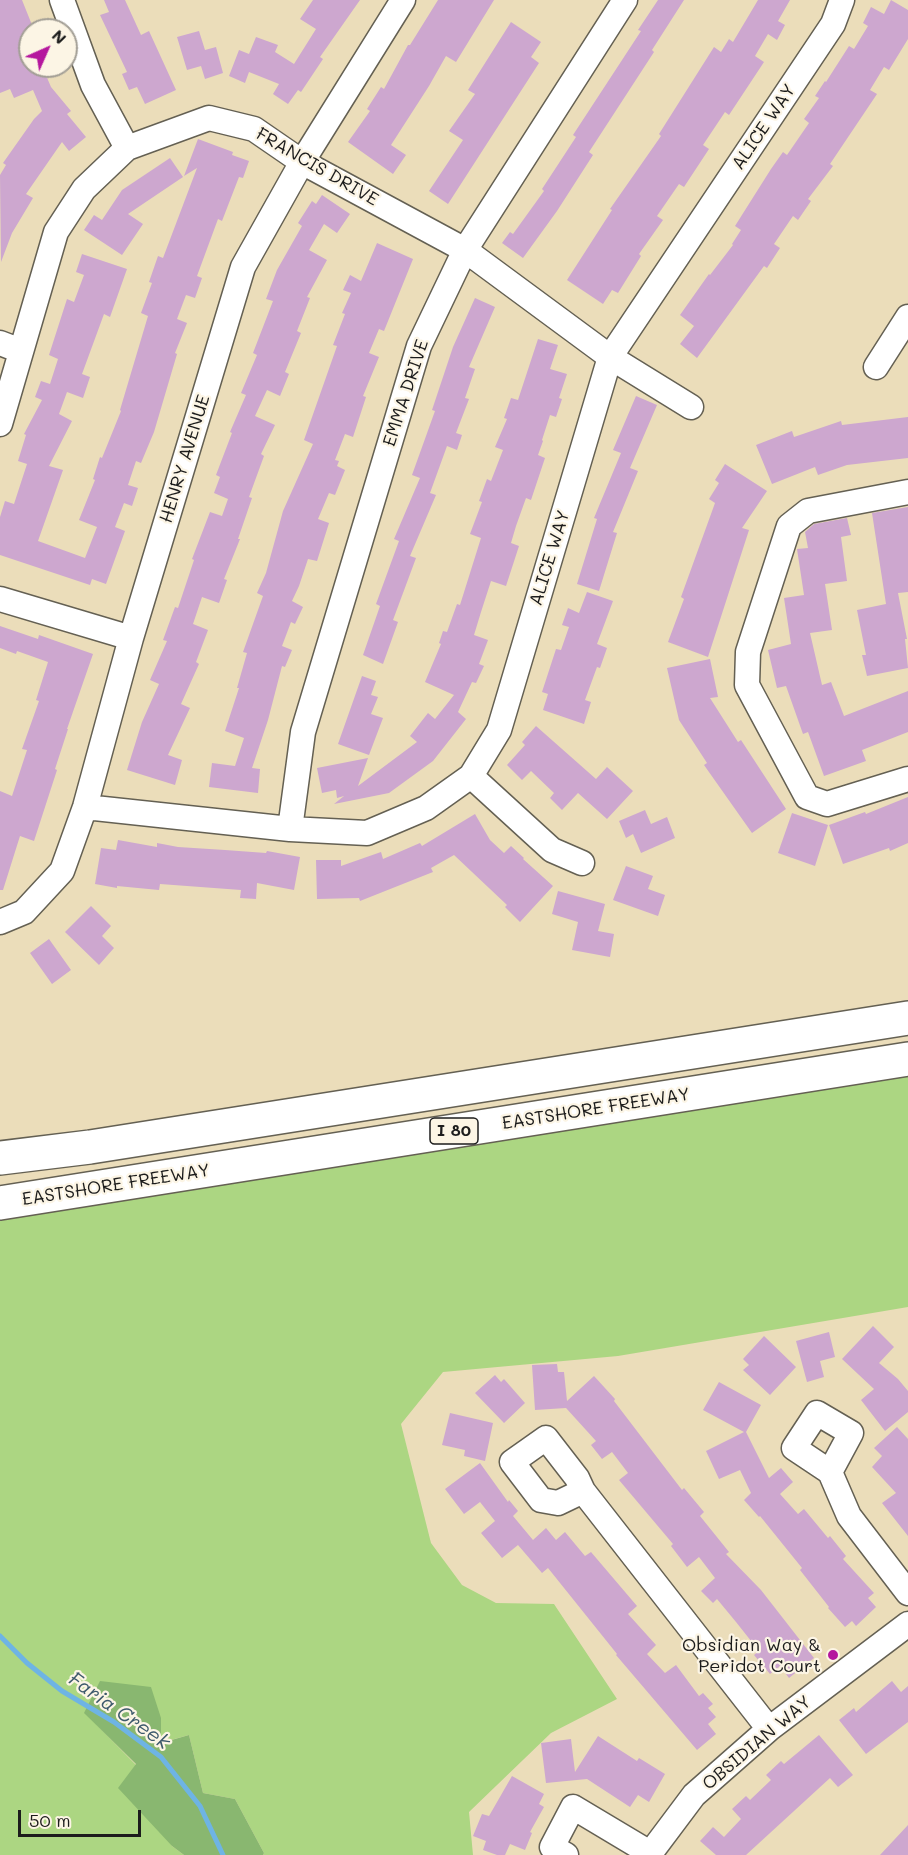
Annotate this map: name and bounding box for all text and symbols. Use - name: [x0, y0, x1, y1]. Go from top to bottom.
- north arrow: [18, 18, 78, 78]
- text: N: [48, 25, 71, 48]
- street label: ALICE WAY: [727, 80, 801, 174]
- street label: FRANCIS DRIVE: [252, 123, 382, 211]
- street label: EMMA DRIVE: [379, 337, 433, 449]
- street label: HENRY AVENUE: [155, 392, 215, 526]
- street label: ALICE WAY: [525, 508, 575, 608]
- street label: EASTSHORE FREEWAY: [500, 1083, 692, 1135]
- road number: I 80: [430, 1118, 478, 1144]
- street label: EASTSHORE FREEWAY: [20, 1159, 212, 1211]
- place label: Obsidian Way & Peridot Court: [682, 1634, 821, 1676]
- marker: Obsidian Way & Peridot Court: [826, 1648, 840, 1662]
- water label: Faria Creek: [64, 1667, 174, 1755]
- street label: OBSIDIAN WAY: [698, 1691, 816, 1795]
- scale bar: [21, 1798, 144, 1836]
- text: 50 m: [29, 1808, 71, 1832]

